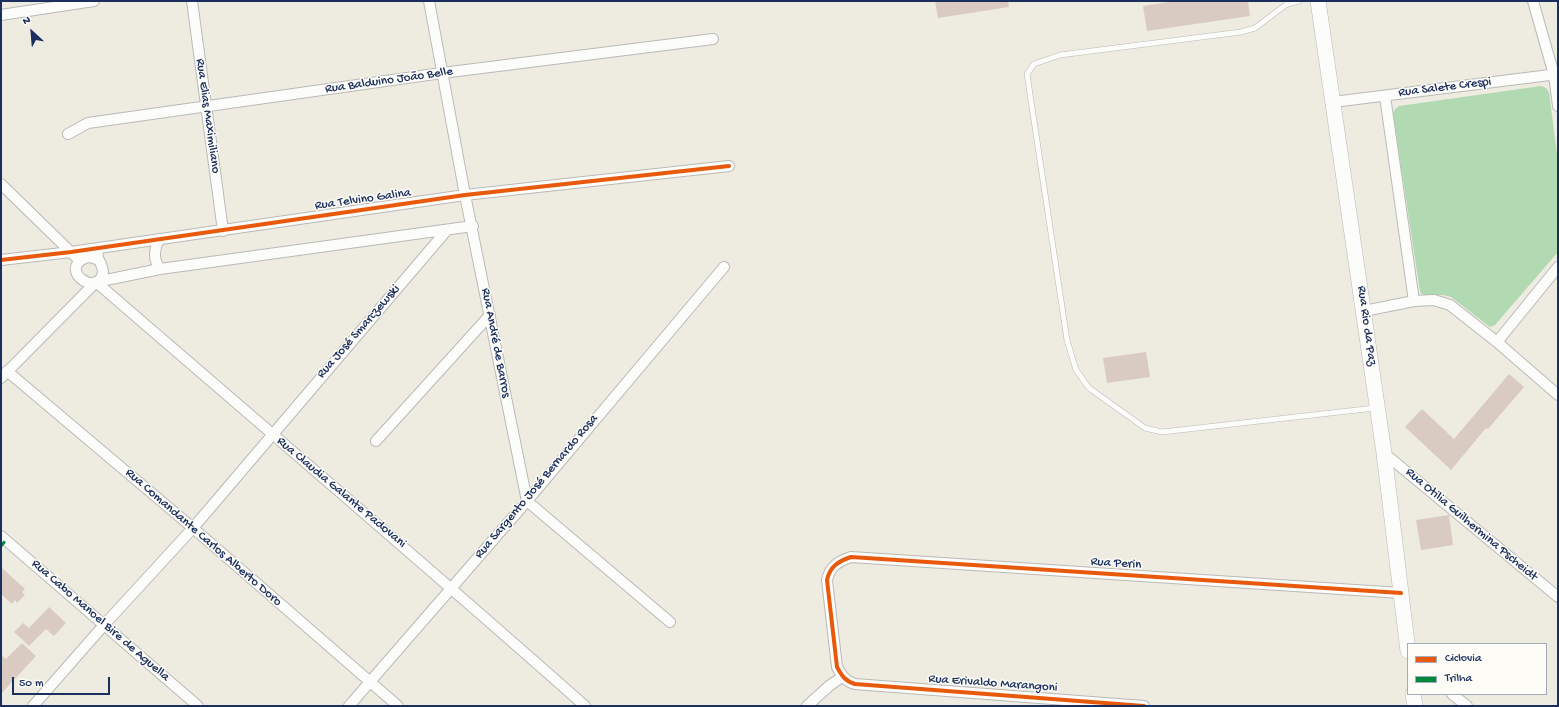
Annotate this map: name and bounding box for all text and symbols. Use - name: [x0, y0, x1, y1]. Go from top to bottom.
- north arrow: [12, 12, 52, 52]
- text: N: [21, 14, 33, 28]
- street label: Rua Elias Maximiliano: [191, 58, 223, 174]
- street label: Rua Balduino João Belle: [324, 64, 454, 98]
- street label: Rua Salete Crespi: [1398, 75, 1492, 101]
- street label: Rua Telvino Galina: [314, 186, 412, 214]
- street label: Rua José Smarczewski: [314, 282, 404, 382]
- street label: Rua Rio da Paz: [1353, 285, 1379, 367]
- street label: Rua André de Barros: [477, 287, 513, 399]
- street label: Rua Sargento José Bernardo Rosa: [472, 412, 602, 562]
- street label: Rua Claudia Galante Padovani: [273, 434, 409, 552]
- street label: Rua Otilia Guilhermina Pscheidt: [1402, 465, 1540, 585]
- street label: Rua Comandante Carlos Alberto Doro: [121, 466, 285, 610]
- street label: Rua Perin: [1090, 554, 1142, 574]
- street label: Rua Cabo Manoel Bire de Aguella: [28, 557, 172, 685]
- legend: [1407, 643, 1547, 695]
- text: Ciclovia: [1445, 652, 1482, 666]
- scale bar: [14, 669, 112, 695]
- street label: Rua Erivaldo Marangoni: [928, 672, 1058, 696]
- text: Trilha: [1445, 672, 1472, 686]
- text: 50 m: [19, 677, 44, 691]

